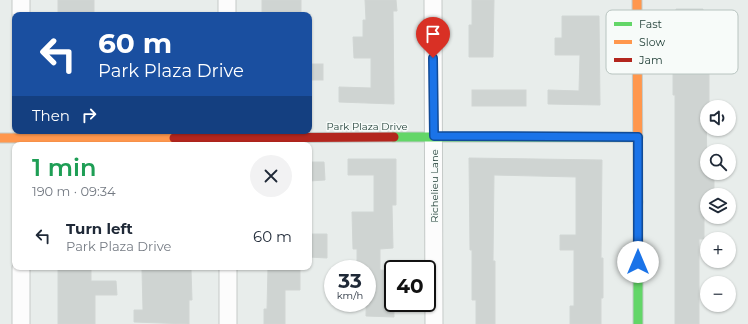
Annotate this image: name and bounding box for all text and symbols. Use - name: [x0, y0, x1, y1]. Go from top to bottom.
- legend: [606, 10, 738, 74]
- pin: [416, 17, 450, 58]
- text: Fast: [639, 17, 663, 31]
- icon: arrive: [422, 23, 444, 45]
- text: 60 m: [98, 26, 172, 60]
- icon: left: [32, 28, 84, 80]
- text: Slow: [639, 35, 665, 49]
- text: Jam: [638, 53, 663, 67]
- text: Park Plaza Drive: [98, 60, 244, 82]
- map controls: [700, 100, 736, 312]
- button: sound: [700, 100, 736, 136]
- icon: right: [78, 104, 100, 126]
- text: Then: [32, 106, 70, 125]
- street label: Park Plaza Drive: [326, 120, 408, 133]
- button: search: [700, 144, 736, 180]
- street label: Richelieu Lane: [428, 149, 441, 223]
- text: 1 min: [32, 153, 96, 182]
- button: close: [250, 155, 292, 197]
- text: 190 m · 09:34: [32, 183, 116, 199]
- button: layers: [700, 188, 736, 224]
- text: Turn left: [66, 219, 133, 238]
- icon: left: [32, 225, 54, 247]
- text: 60 m: [253, 227, 292, 246]
- button: +: [700, 232, 736, 268]
- text: Park Plaza Drive: [66, 238, 171, 254]
- position arrow: [617, 241, 659, 283]
- speed limit sign: 40: [384, 260, 436, 312]
- text: 33: [338, 269, 362, 293]
- button: −: [700, 276, 736, 312]
- text: km/h: [337, 289, 363, 302]

